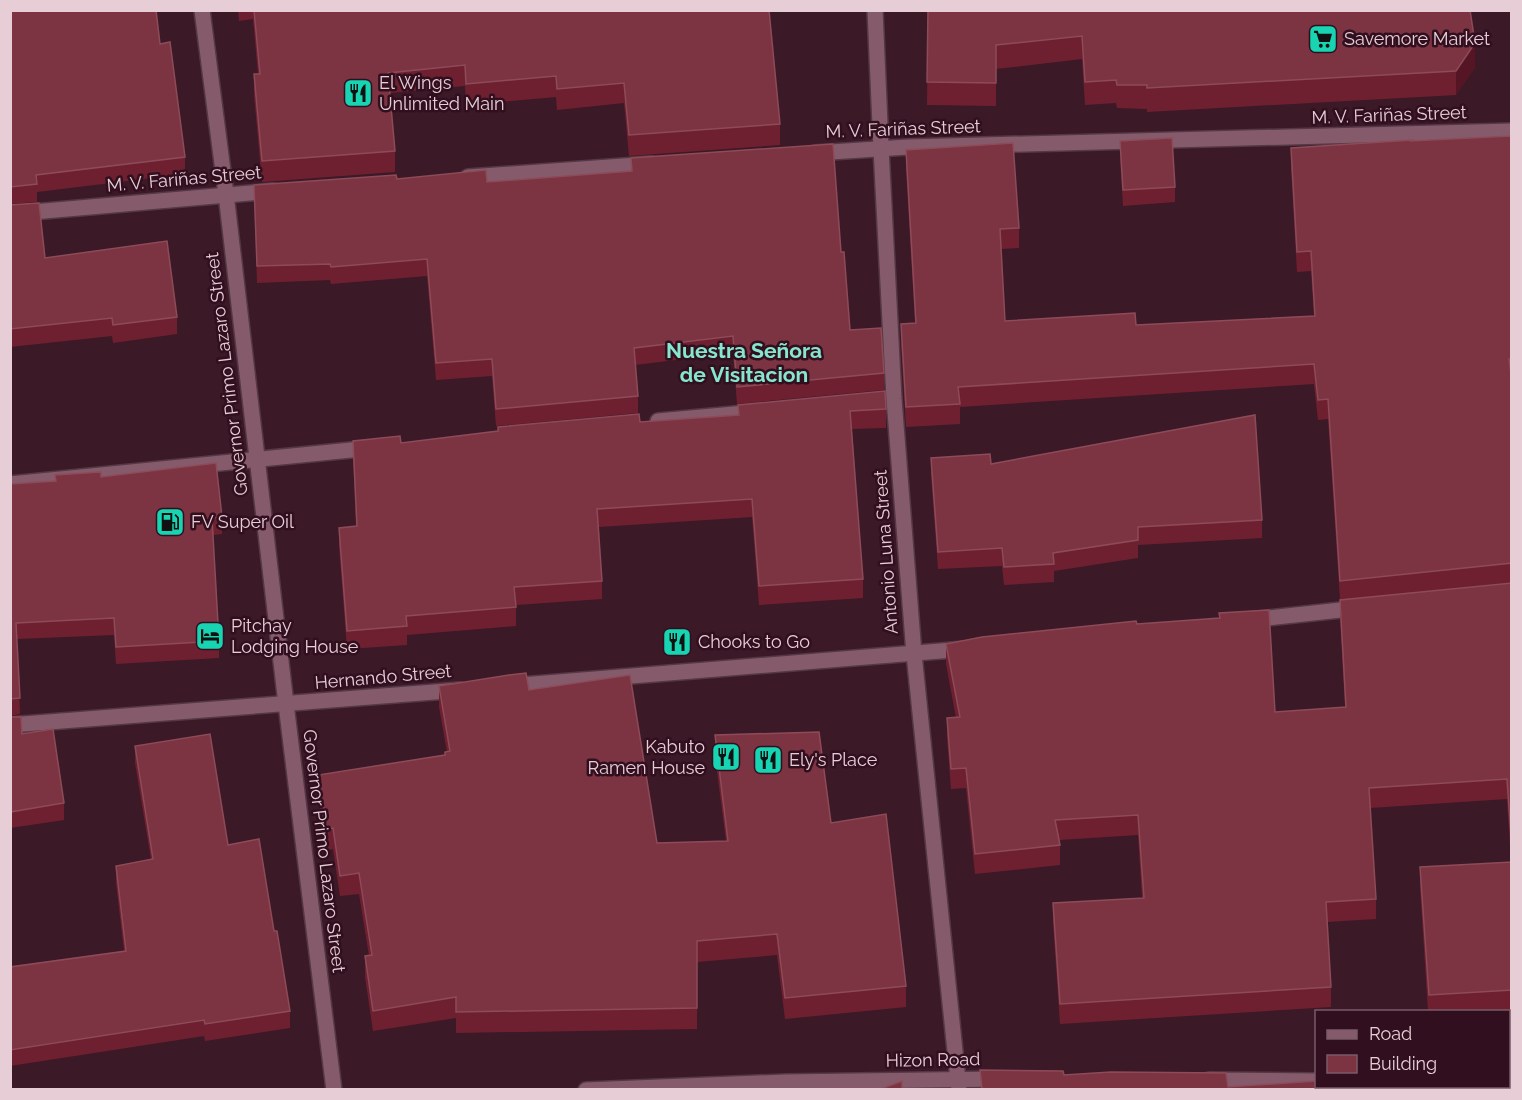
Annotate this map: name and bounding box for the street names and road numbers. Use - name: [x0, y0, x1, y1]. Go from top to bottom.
- street label: M. V. Fariñas Street: [1311, 101, 1467, 128]
- street label: M. V. Fariñas Street: [825, 115, 981, 142]
- street label: M. V. Fariñas Street: [106, 161, 262, 196]
- street label: Governor Primo Lazaro Street: [201, 251, 252, 497]
- street label: Antonio Luna Street: [869, 469, 902, 635]
- street label: Hernando Street: [314, 660, 452, 693]
- street label: Governor Primo Lazaro Street: [299, 728, 350, 974]
- street label: Hizon Road: [885, 1048, 981, 1071]

